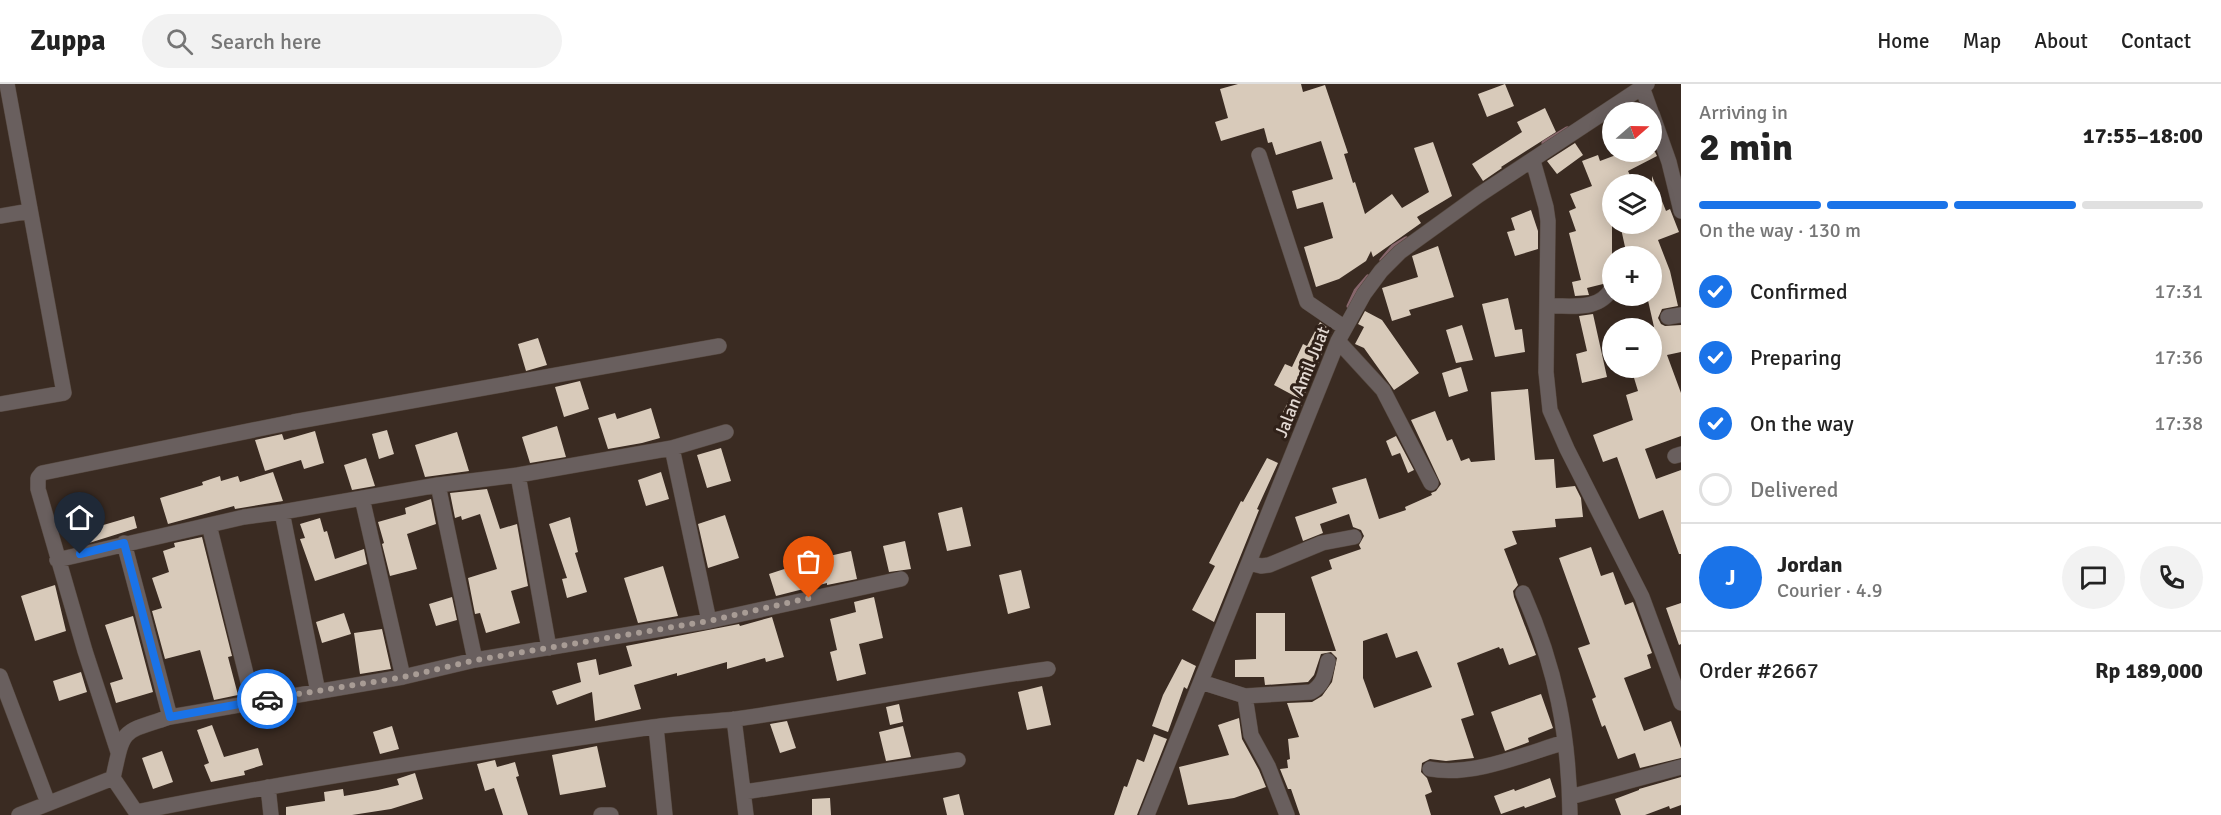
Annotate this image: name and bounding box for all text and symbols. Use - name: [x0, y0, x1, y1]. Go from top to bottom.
- search box: [142, 14, 562, 68]
- text: Zuppa: [30, 24, 106, 58]
- icon: search: [163, 25, 196, 58]
- text: Search here: [211, 28, 322, 55]
- text: Home: [1877, 28, 1930, 54]
- text: Map: [1963, 28, 2001, 54]
- text: About: [2034, 28, 2088, 54]
- text: Contact: [2121, 28, 2191, 54]
- text: Arriving in: [1699, 100, 1788, 125]
- north arrow: [1602, 102, 1662, 162]
- map controls: [1602, 102, 1662, 378]
- text: 17:55–18:00: [2083, 122, 2203, 149]
- text: 2 min: [1699, 123, 1793, 171]
- button: layers: [1602, 174, 1662, 234]
- text: On the way · 130 m: [1699, 218, 1861, 243]
- button: +: [1602, 246, 1662, 306]
- icon: check: [1699, 275, 1732, 308]
- text: Confirmed: [1750, 278, 1848, 305]
- text: 17:31: [2154, 279, 2203, 304]
- button: −: [1602, 318, 1662, 378]
- street label: Jalan Amil Juat: [1270, 323, 1334, 441]
- icon: check: [1699, 341, 1732, 374]
- text: Preparing: [1750, 344, 1842, 371]
- text: 17:36: [2154, 345, 2203, 370]
- icon: check: [1699, 407, 1732, 440]
- text: On the way: [1750, 410, 1854, 437]
- text: 17:38: [2154, 411, 2203, 436]
- text: Delivered: [1750, 476, 1838, 503]
- pin: [54, 492, 105, 554]
- icon: home: [63, 501, 96, 534]
- pin: [783, 536, 834, 598]
- icon: bag: [792, 545, 825, 578]
- button: chat: [2062, 546, 2125, 609]
- button: phone: [2140, 546, 2203, 609]
- text: Jordan: [1777, 551, 1843, 578]
- text: J: [1725, 564, 1736, 591]
- text: Courier · 4.9: [1777, 578, 1883, 603]
- text: Order #2667: [1699, 657, 1819, 684]
- text: Rp 189,000: [2095, 657, 2203, 684]
- courier: [237, 669, 297, 729]
- icon: car: [251, 683, 284, 716]

